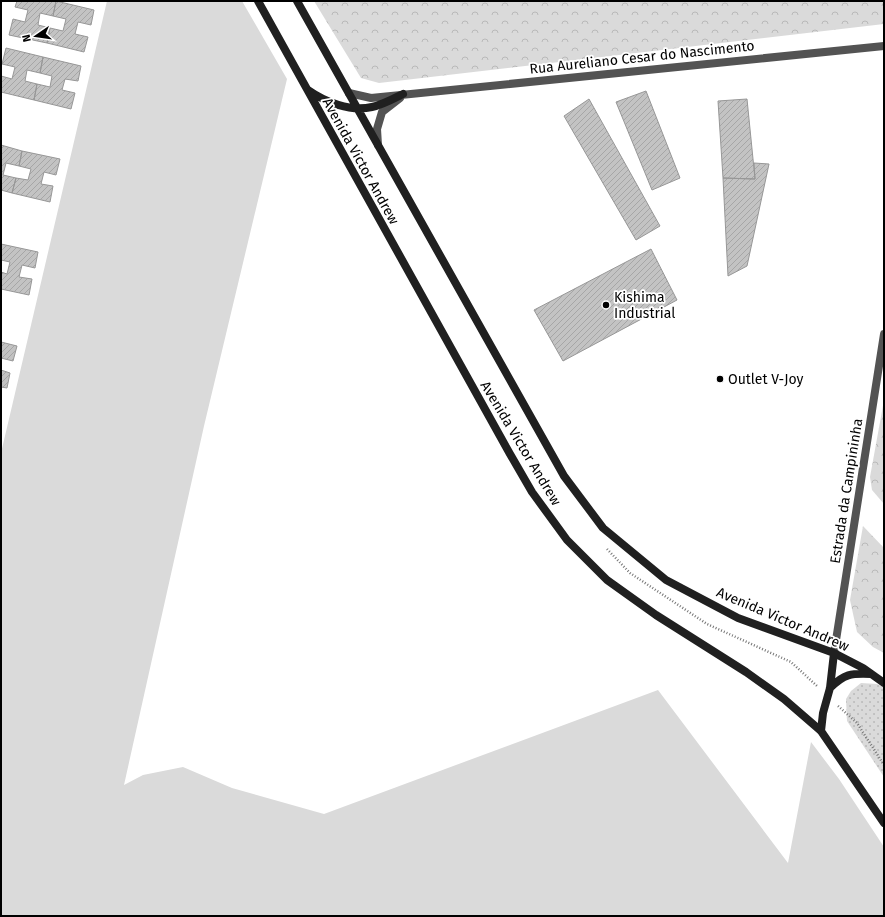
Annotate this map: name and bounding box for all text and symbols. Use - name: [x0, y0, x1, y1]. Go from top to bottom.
- north arrow: [16, 16, 56, 56]
- text: N: [20, 33, 34, 43]
- street label: Rua Aureliano Cesar do Nascimento: [529, 37, 755, 78]
- street label: Avenida Victor Andrew: [319, 95, 402, 228]
- place label: Kishima Industrial: [614, 289, 675, 322]
- marker: Kishima Industrial: [601, 300, 611, 310]
- place label: Outlet V-Joy: [728, 371, 804, 388]
- marker: Outlet V-Joy: [715, 374, 725, 384]
- street label: Avenida Victor Andrew: [477, 378, 564, 509]
- street label: Estrada da Campininha: [827, 417, 866, 565]
- street label: Avenida Victor Andrew: [714, 584, 852, 655]

